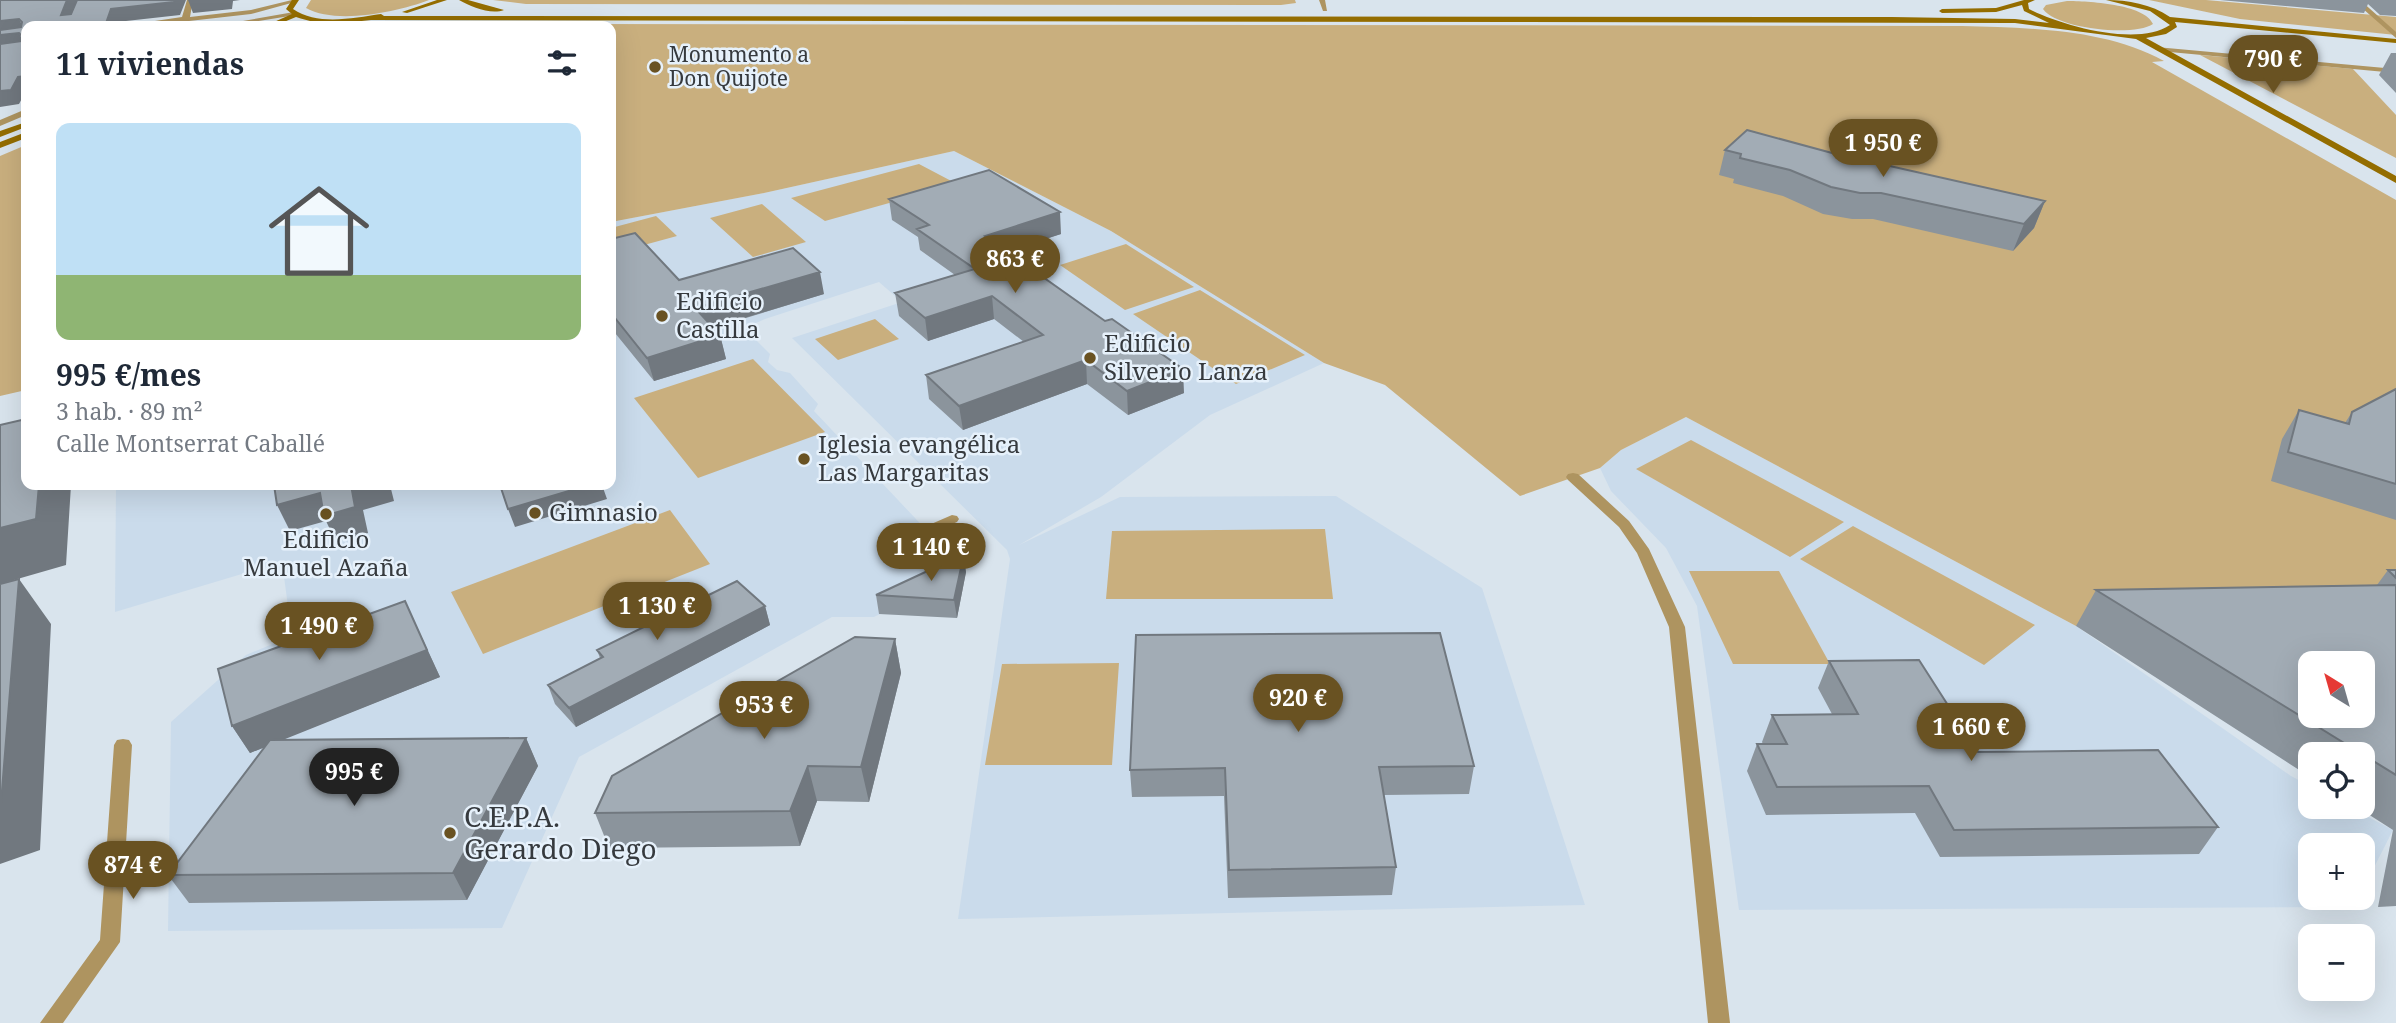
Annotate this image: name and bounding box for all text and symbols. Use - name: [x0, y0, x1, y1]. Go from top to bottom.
- pin: 790 €: [2224, 36, 2322, 95]
- place label: Monumento a Don Quijote: [669, 40, 809, 92]
- text: 790 €: [2244, 42, 2302, 74]
- text: 11 viviendas: [56, 43, 244, 84]
- icon: filters: [543, 44, 581, 82]
- marker: Monumento a Don Quijote: [647, 59, 663, 75]
- pin: 1 950 €: [1818, 120, 1948, 179]
- text: 1 950 €: [1845, 126, 1921, 158]
- icon: home: [256, 168, 382, 294]
- pin: 863 €: [966, 236, 1064, 295]
- text: 863 €: [986, 242, 1044, 274]
- place label: Edificio Castilla: [676, 284, 763, 345]
- marker: Edificio Castilla: [654, 308, 670, 324]
- place label: Edificio Silverio Lanza: [1104, 326, 1268, 387]
- marker: Edificio Silverio Lanza: [1082, 350, 1098, 366]
- text: 995 €/mes: [56, 354, 201, 395]
- text: 3 hab. · 89 m²: [56, 395, 203, 427]
- text: Calle Montserrat Caballé: [56, 427, 325, 459]
- place label: Iglesia evangélica Las Margaritas: [818, 427, 1020, 488]
- marker: Iglesia evangélica Las Margaritas: [796, 451, 812, 467]
- place label: Gimnasio: [549, 495, 658, 528]
- marker: Gimnasio: [527, 505, 543, 521]
- marker: Edificio Manuel Azaña: [318, 506, 334, 522]
- place label: Edificio Manuel Azaña: [244, 522, 408, 583]
- pin: 1 140 €: [866, 524, 996, 583]
- text: 1 140 €: [893, 530, 969, 562]
- pin: 1 130 €: [592, 582, 722, 642]
- text: 1 130 €: [619, 589, 695, 621]
- pin: 1 490 €: [254, 602, 384, 662]
- text: 1 490 €: [281, 609, 357, 641]
- north arrow: [2298, 651, 2375, 728]
- map controls: [2298, 651, 2375, 1001]
- pin: 920 €: [1249, 674, 1347, 734]
- text: 920 €: [1269, 681, 1327, 713]
- pin: 953 €: [715, 682, 813, 741]
- text: 953 €: [735, 688, 793, 720]
- pin: 1 660 €: [1906, 704, 2036, 763]
- text: 1 660 €: [1933, 710, 2009, 742]
- button: locate: [2298, 742, 2375, 819]
- pin: 995 €: [305, 748, 403, 808]
- text: 995 €: [325, 755, 383, 787]
- place label: C.E.P.A. Gerardo Diego: [464, 797, 657, 867]
- marker: C.E.P.A. Gerardo Diego: [442, 825, 458, 841]
- button: +: [2298, 833, 2375, 910]
- pin: 874 €: [84, 842, 182, 901]
- text: 874 €: [104, 848, 162, 880]
- button: −: [2298, 924, 2375, 1001]

